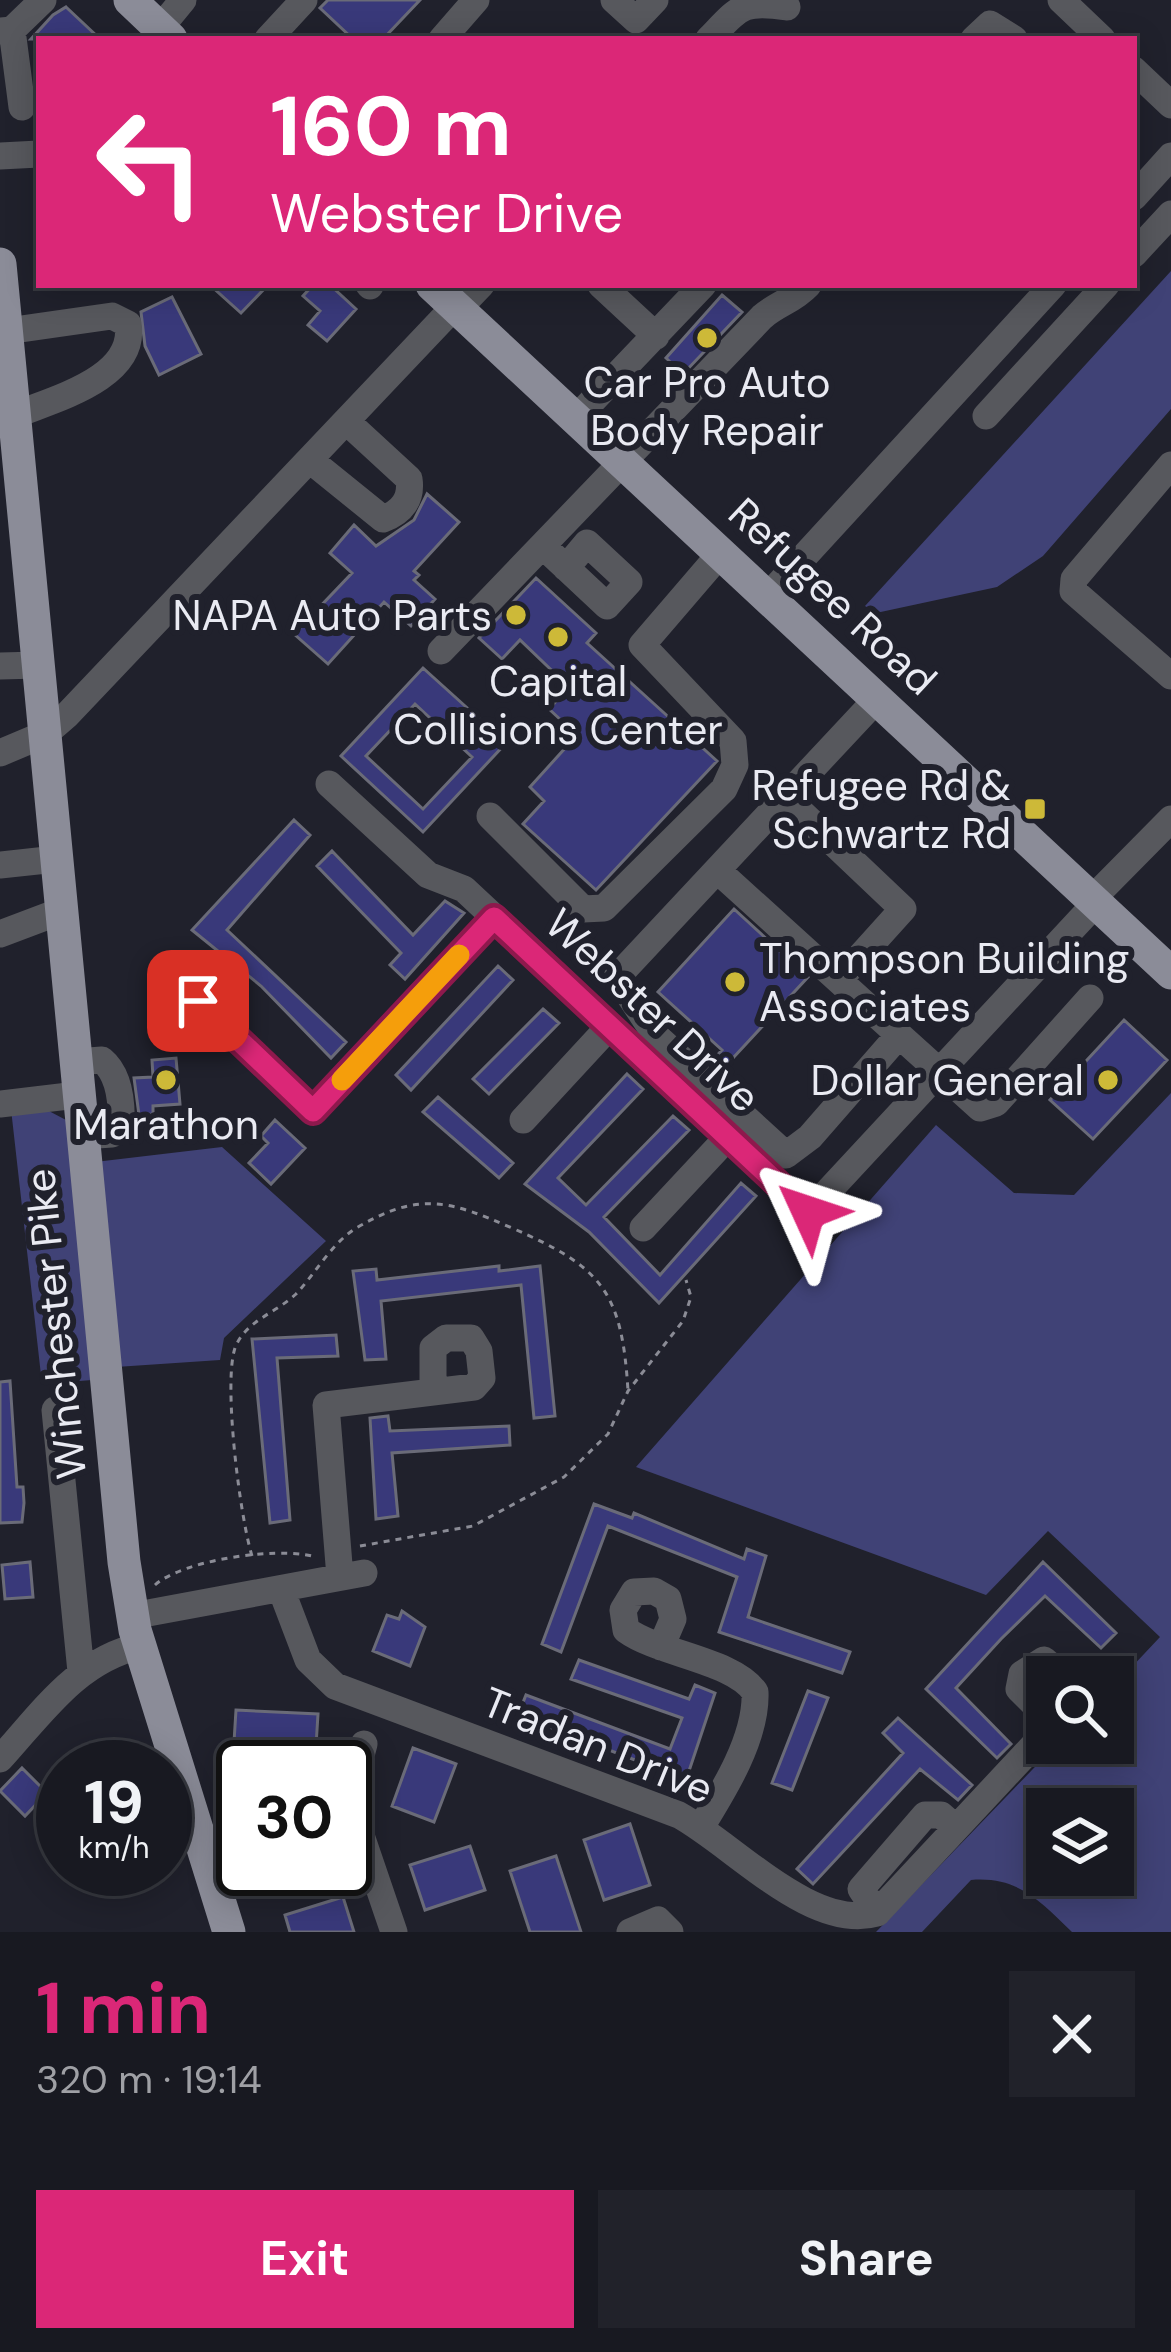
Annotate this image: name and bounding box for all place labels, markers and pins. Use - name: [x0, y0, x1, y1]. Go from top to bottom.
- marker: Car Pro Auto Body Repair: [694, 325, 720, 351]
- place label: Car Pro Auto Body Repair: [583, 355, 831, 458]
- place label: NAPA Auto Parts: [173, 588, 492, 643]
- marker: NAPA Auto Parts: [503, 602, 529, 628]
- marker: Capital Collisions Center: [545, 624, 571, 650]
- place label: Capital Collisions Center: [393, 654, 723, 757]
- place label: Refugee Rd & Schwartz Rd: [752, 758, 1011, 861]
- marker: Refugee Rd & Schwartz Rd: [1022, 796, 1048, 822]
- place label: Thompson Building Associates: [759, 931, 1129, 1034]
- pin: [147, 950, 249, 1052]
- marker: Thompson Building Associates: [722, 969, 748, 995]
- place label: Dollar General: [810, 1053, 1084, 1108]
- marker: Marathon: [153, 1067, 179, 1093]
- marker: Dollar General: [1095, 1067, 1121, 1093]
- place label: Marathon: [73, 1097, 259, 1152]

